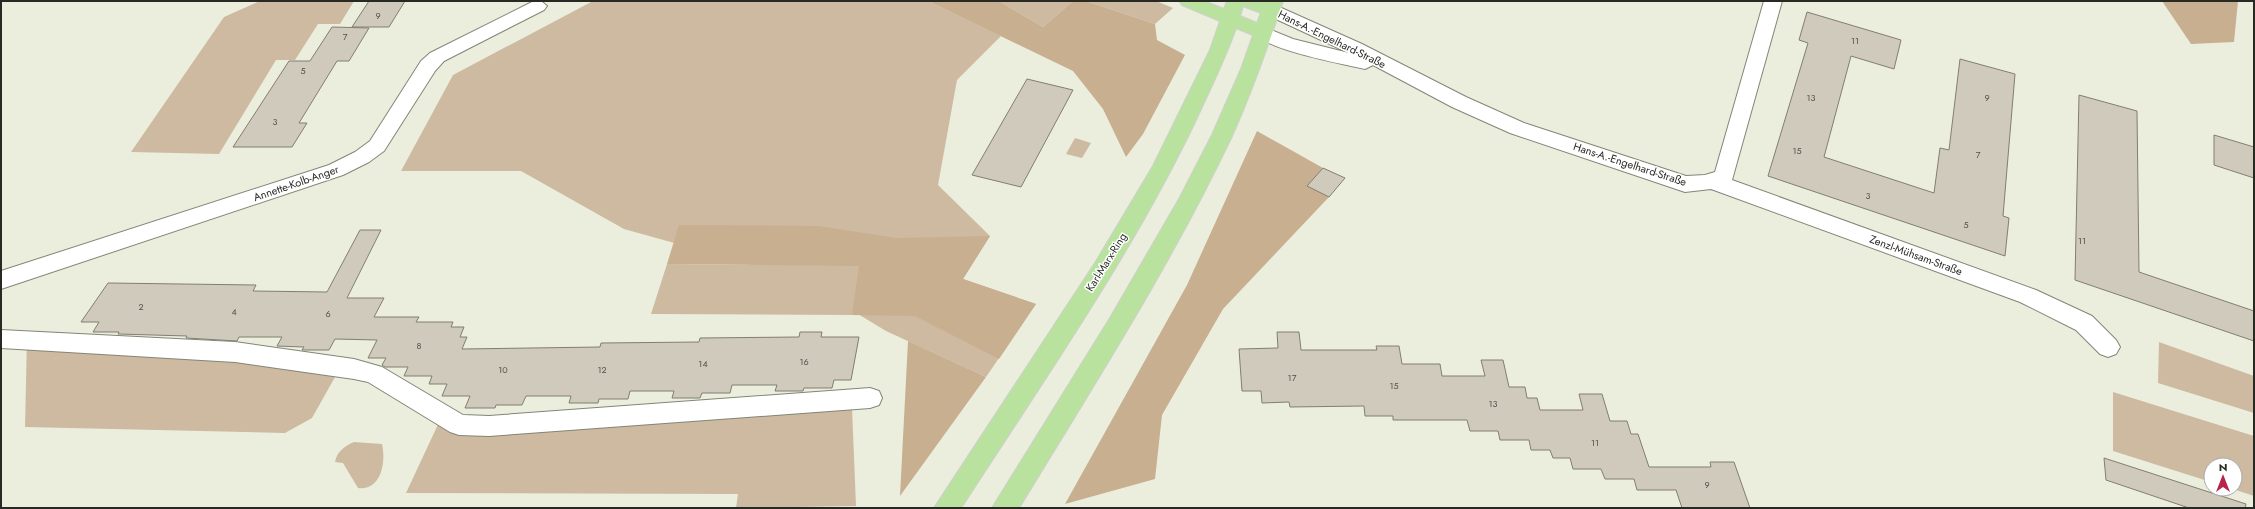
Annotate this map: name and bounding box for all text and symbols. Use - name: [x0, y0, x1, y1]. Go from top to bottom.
- street label: Hans-A.-Engelhard-Straße: [1275, 6, 1389, 72]
- house number: 9: [375, 9, 381, 22]
- house number: 7: [343, 30, 348, 43]
- house number: 11: [1851, 34, 1859, 47]
- house number: 5: [300, 64, 306, 77]
- house number: 13: [1807, 91, 1816, 104]
- house number: 9: [1984, 91, 1990, 104]
- house number: 3: [273, 115, 278, 128]
- street label: Hans-A.-Engelhard-Straße: [1571, 138, 1689, 190]
- house number: 15: [1792, 144, 1802, 157]
- house number: 7: [1976, 148, 1981, 161]
- street label: Annette-Kolb-Anger: [251, 161, 341, 205]
- house number: 3: [1866, 189, 1871, 202]
- house number: 5: [1963, 218, 1969, 231]
- street label: Karl-Marx-Ring: [1082, 230, 1130, 294]
- street label: Zenzl-Mühsam-Straße: [1867, 231, 1965, 279]
- house number: 11: [2078, 234, 2086, 247]
- house number: 2: [138, 300, 144, 313]
- house number: 4: [231, 305, 237, 318]
- house number: 6: [325, 307, 331, 320]
- house number: 8: [417, 339, 422, 352]
- house number: 16: [799, 355, 809, 368]
- house number: 14: [698, 357, 708, 370]
- house number: 10: [498, 363, 508, 376]
- house number: 12: [597, 363, 607, 376]
- house number: 17: [1288, 371, 1297, 384]
- house number: 15: [1389, 379, 1399, 392]
- house number: 13: [1489, 397, 1498, 410]
- house number: 11: [1591, 436, 1599, 449]
- north arrow: [2203, 457, 2243, 497]
- text: N: [2219, 459, 2227, 475]
- house number: 9: [1704, 478, 1710, 491]

